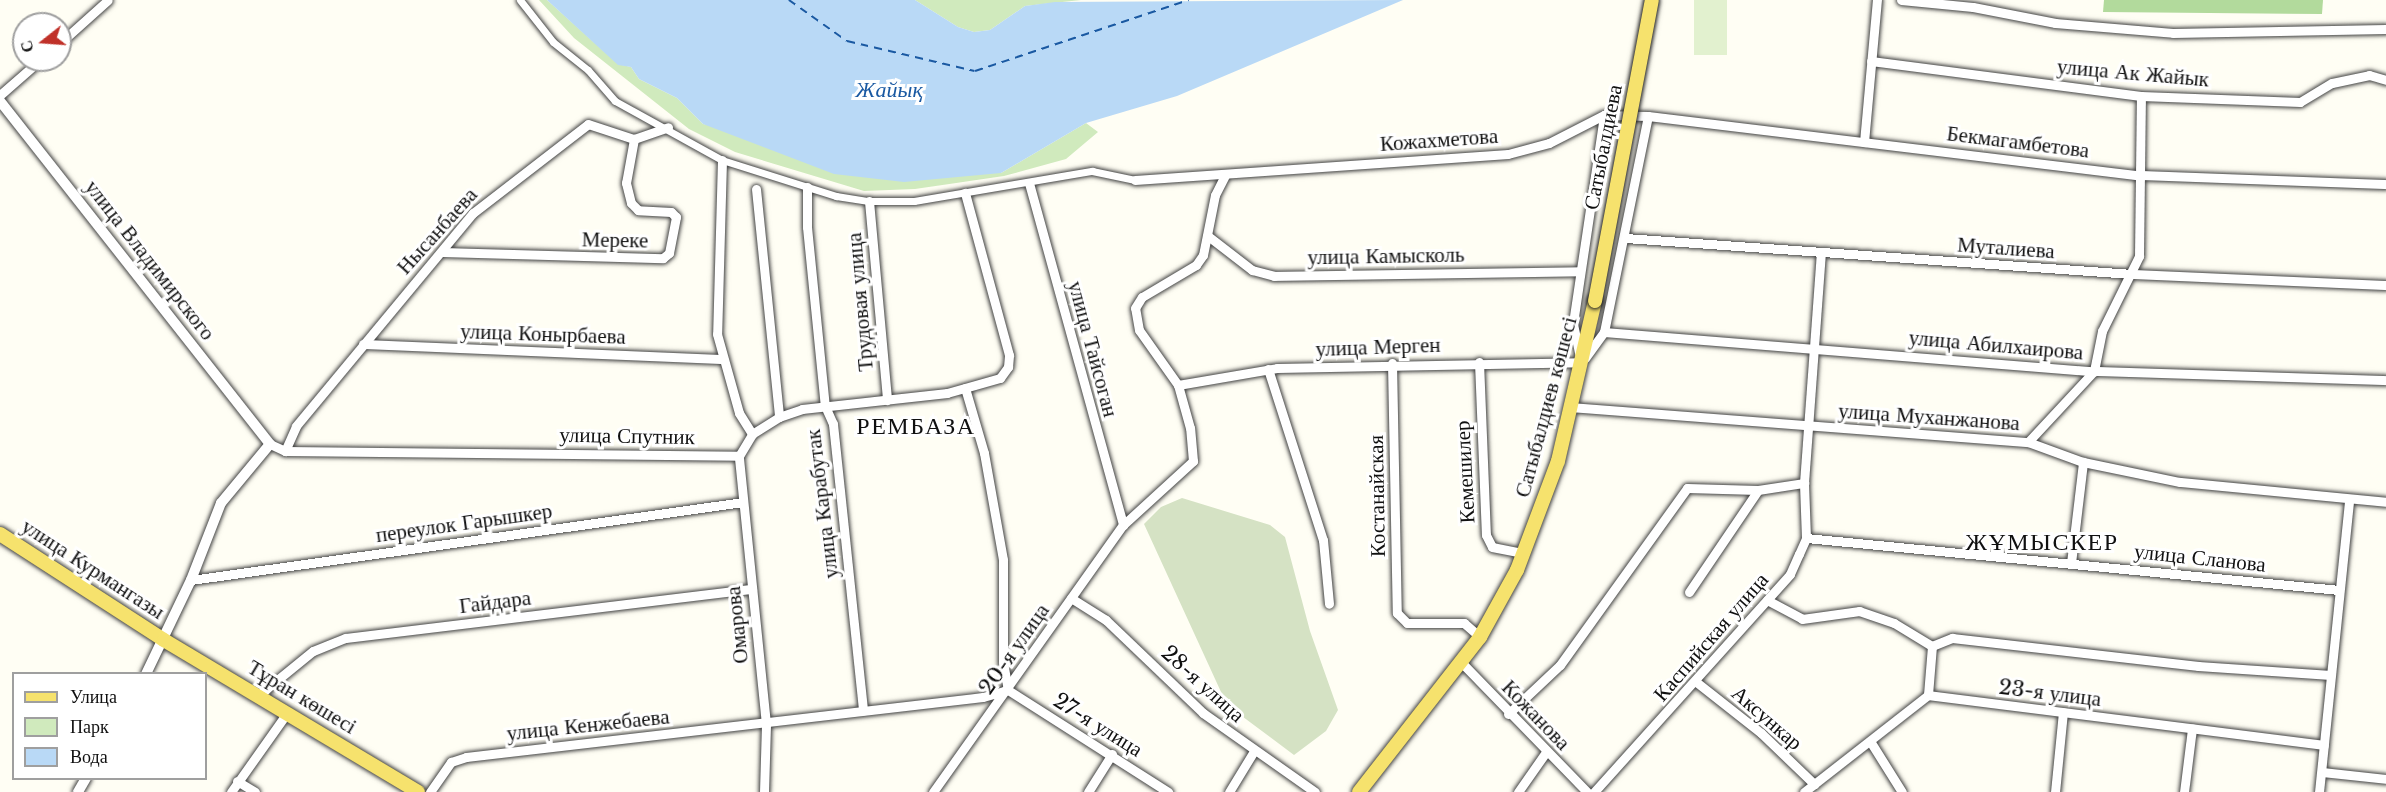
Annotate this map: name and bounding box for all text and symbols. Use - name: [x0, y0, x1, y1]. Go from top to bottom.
- north arrow: [12, 12, 72, 72]
- text: С: [15, 38, 38, 55]
- street label: улица Ак Жайык: [2056, 54, 2210, 92]
- water label: Жайық: [855, 77, 923, 103]
- street label: Сатыбалдиева: [1579, 82, 1627, 212]
- street label: Бекмагамбетова: [1945, 121, 2091, 163]
- street label: Кожахметова: [1379, 123, 1499, 157]
- street label: улица Владимирского: [80, 175, 220, 345]
- street label: Нысанбаева: [392, 183, 482, 279]
- street label: Мереке: [582, 227, 648, 253]
- street label: Трудовая улица: [841, 232, 879, 372]
- street label: Муталиева: [1956, 232, 2056, 264]
- street label: улица Камысколь: [1307, 242, 1465, 270]
- street label: улица Тайсоган: [1063, 278, 1123, 420]
- street label: Сатыбалдиев көшесі: [1510, 314, 1582, 500]
- street label: улица Конырбаева: [460, 319, 626, 349]
- street label: улица Абилхаирова: [1908, 325, 2084, 365]
- street label: улица Мерген: [1315, 332, 1441, 362]
- street label: улица Муханжанова: [1837, 398, 2021, 436]
- district label: РЕМБАЗА: [856, 412, 976, 440]
- street label: Кемешилер: [1450, 420, 1480, 524]
- street label: улица Спутник: [559, 422, 695, 450]
- street label: улица Карабутак: [800, 428, 844, 580]
- street label: Костанайская: [1363, 435, 1391, 557]
- street label: переулок Гарышкер: [374, 498, 554, 548]
- street label: улица Курмангазы: [17, 513, 169, 625]
- district label: ЖҰМЫСКЕР: [1965, 528, 2119, 556]
- street label: улица Сланова: [2133, 539, 2267, 577]
- street label: Каспийская улица: [1648, 568, 1774, 706]
- street label: Гайдара: [458, 585, 532, 619]
- street label: Омарова: [720, 585, 754, 665]
- street label: 20-я улица: [974, 599, 1054, 699]
- street label: 28-я улица: [1156, 640, 1250, 728]
- street label: Тұран көшесі: [243, 655, 361, 739]
- legend: [12, 672, 207, 780]
- street label: 23-я улица: [1997, 674, 2103, 712]
- street label: Кожанова: [1497, 675, 1575, 755]
- street label: Аксункар: [1727, 680, 1807, 756]
- text: Улица: [70, 686, 117, 708]
- street label: 27-я улица: [1049, 688, 1147, 762]
- street label: улица Кенжебаева: [505, 704, 671, 746]
- text: Парк: [70, 716, 109, 738]
- text: Вода: [70, 746, 108, 768]

